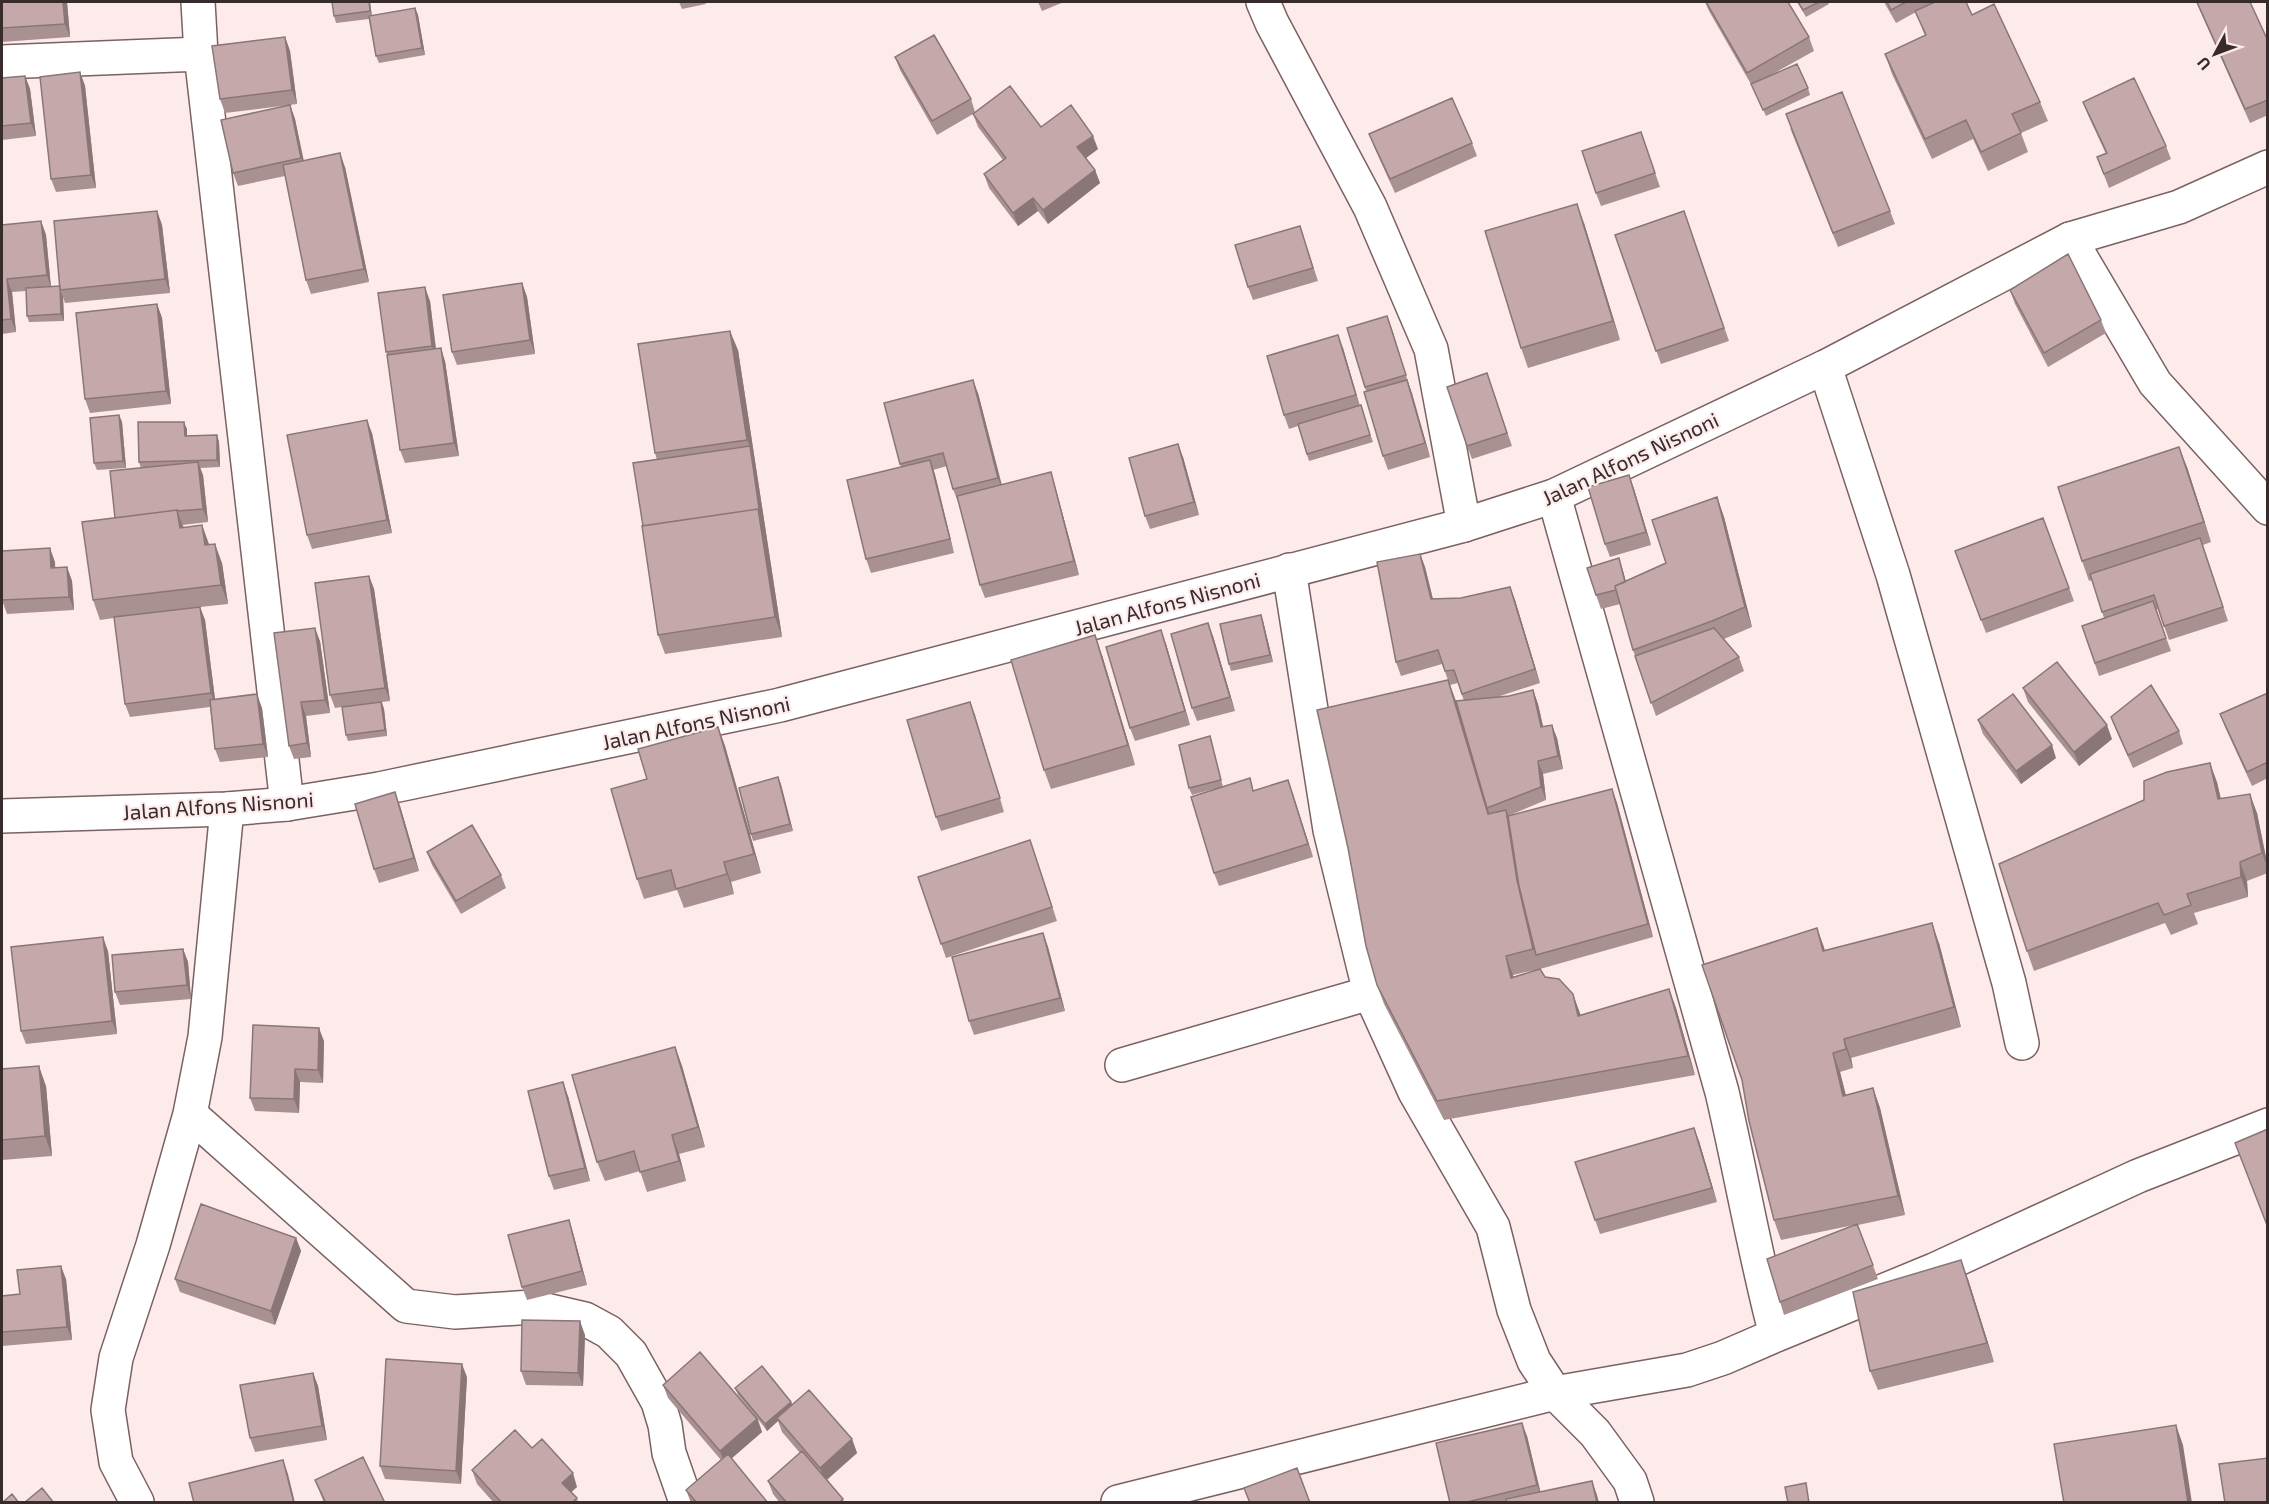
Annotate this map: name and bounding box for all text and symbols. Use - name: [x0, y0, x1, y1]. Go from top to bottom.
- north arrow: [2185, 24, 2245, 84]
- text: U: [2193, 54, 2214, 75]
- street label: Jalan Alfons Nisnoni: [1538, 406, 1722, 510]
- street label: Jalan Alfons Nisnoni: [1071, 566, 1263, 640]
- street label: Jalan Alfons Nisnoni: [600, 690, 792, 754]
- street label: Jalan Alfons Nisnoni: [122, 786, 314, 824]

